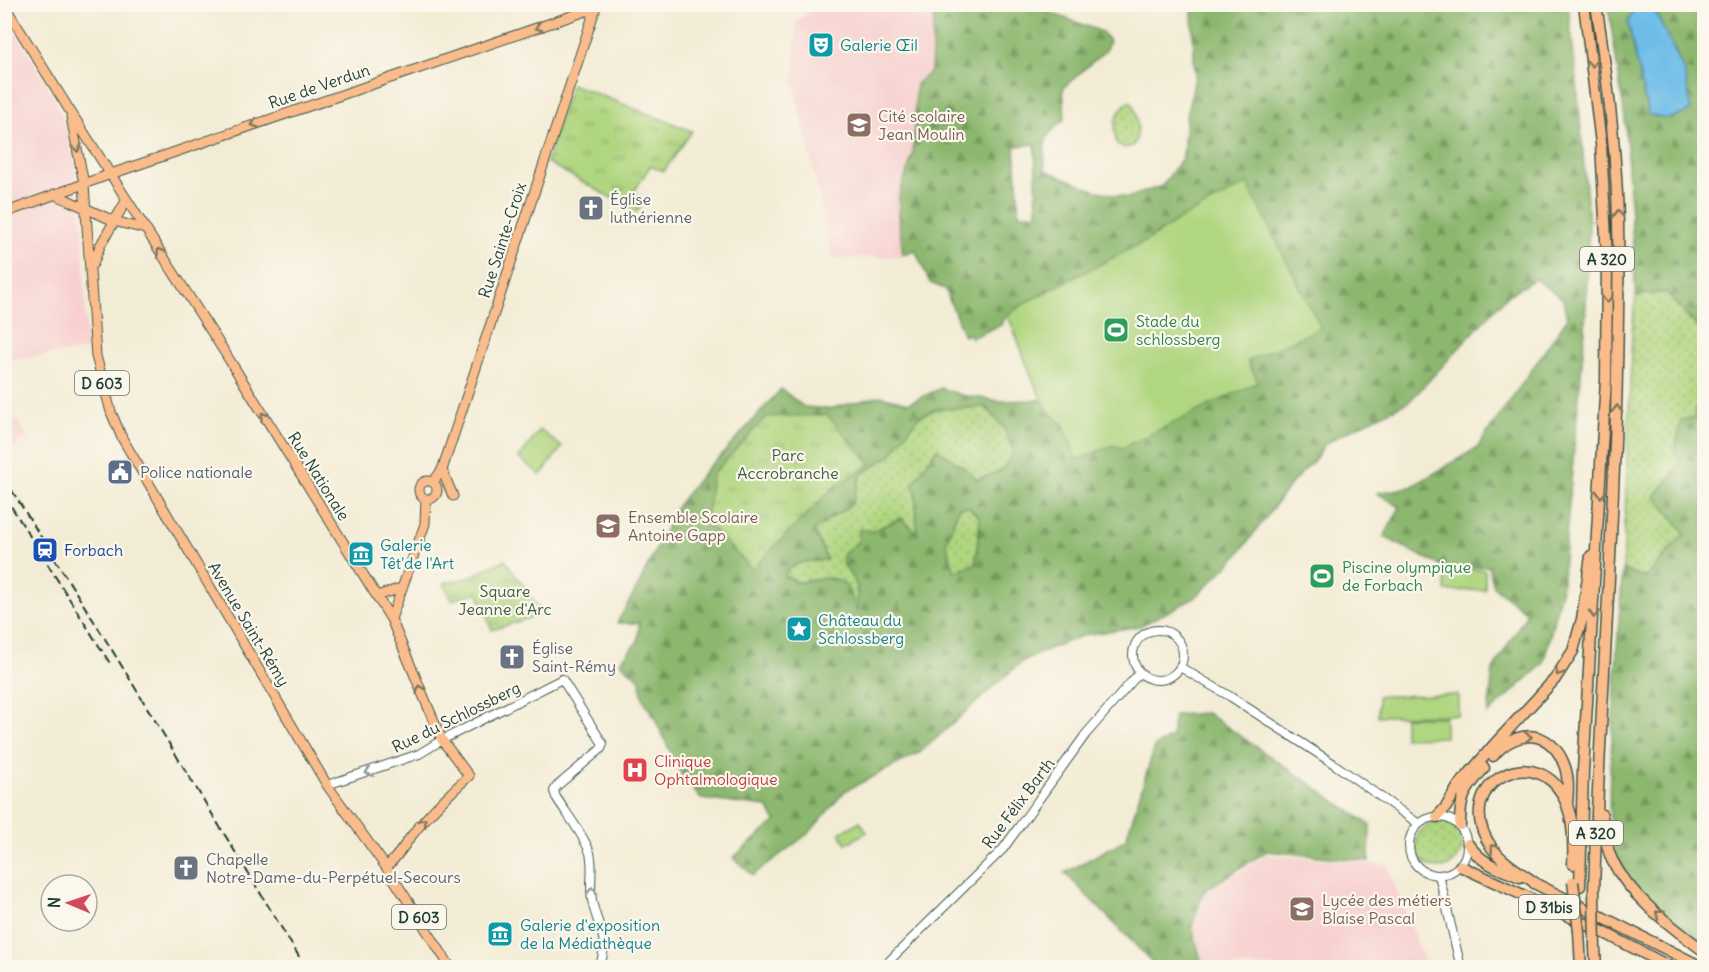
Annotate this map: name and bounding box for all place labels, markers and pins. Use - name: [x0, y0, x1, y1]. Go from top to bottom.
- theatre icon: Galerie Œil: [806, 30, 836, 60]
- place label: Galerie Œil: [840, 35, 918, 55]
- place label: Cité scolaire Jean Moulin: [878, 106, 965, 144]
- school or university icon: Cité scolaire Jean Moulin: [844, 110, 874, 140]
- place label: Église luthérienne: [610, 189, 692, 227]
- church icon: Église luthérienne: [576, 193, 606, 223]
- place label: Stade du schlossberg: [1136, 311, 1221, 349]
- sports icon: Stade du schlossberg: [1101, 315, 1131, 345]
- public building icon: Police nationale: [105, 457, 135, 487]
- place label: Police nationale: [140, 462, 253, 482]
- place label: Ensemble Scolaire Antoine Gapp: [628, 507, 758, 545]
- school or university icon: Ensemble Scolaire Antoine Gapp: [593, 511, 623, 541]
- station icon: Forbach: [30, 535, 60, 565]
- place label: Galerie Têt'de l'Art: [380, 535, 455, 573]
- museum icon: Galerie Têt'de l'Art: [346, 539, 376, 569]
- place label: Forbach: [64, 540, 123, 560]
- place label: Piscine olympique de Forbach: [1342, 557, 1471, 595]
- sports icon: Piscine olympique de Forbach: [1307, 561, 1337, 591]
- place label: Château du Schlossberg: [818, 610, 904, 648]
- place icon: Château du Schlossberg: [784, 614, 814, 644]
- place label: Église Saint-Rémy: [532, 638, 616, 676]
- church icon: Église Saint-Rémy: [497, 642, 527, 672]
- place label: Clinique Ophtalmologique: [654, 751, 778, 789]
- hospital icon: Clinique Ophtalmologique: [620, 755, 650, 785]
- place label: Chapelle Notre-Dame-du-Perpétuel-Secours: [206, 849, 461, 887]
- church icon: Chapelle Notre-Dame-du-Perpétuel-Secours: [171, 853, 201, 883]
- place label: Lycée des métiers Blaise Pascal: [1322, 890, 1452, 928]
- school or university icon: Lycée des métiers Blaise Pascal: [1287, 894, 1317, 924]
- place label: Galerie d'exposition de la Médiathèque: [520, 915, 660, 953]
- museum icon: Galerie d'exposition de la Médiathèque: [485, 919, 515, 949]

